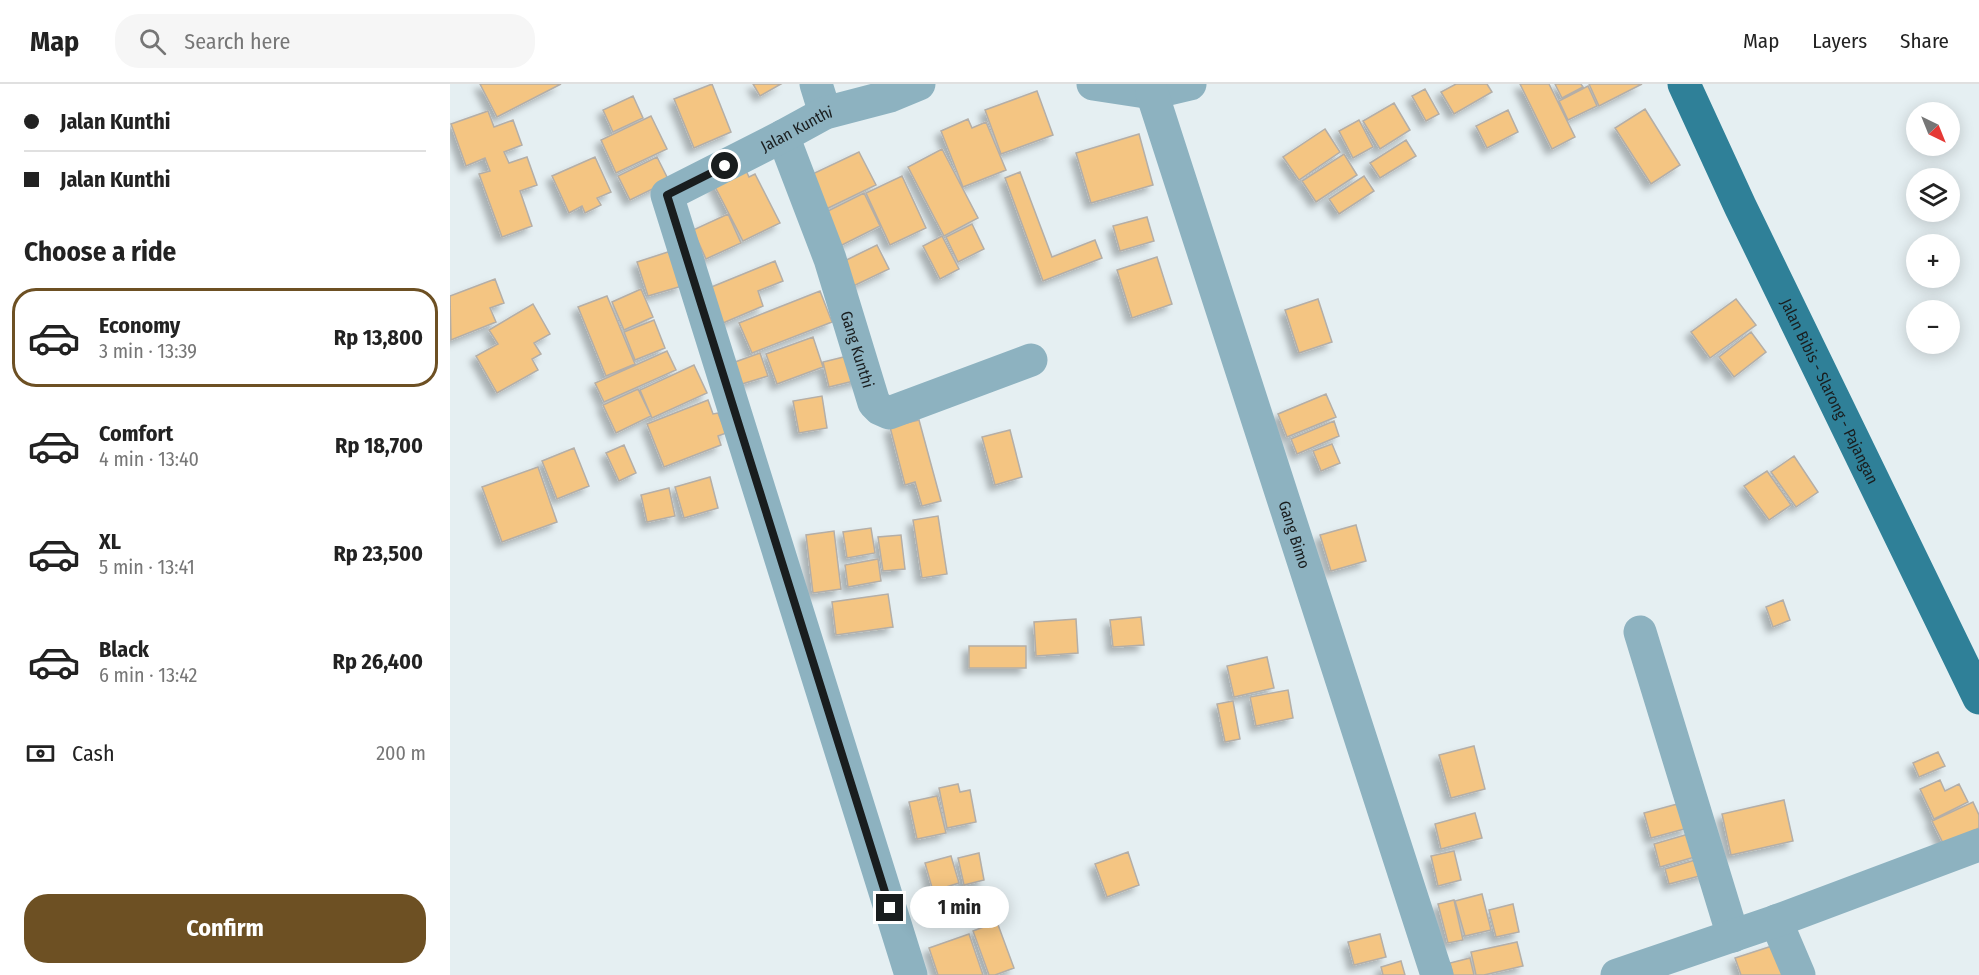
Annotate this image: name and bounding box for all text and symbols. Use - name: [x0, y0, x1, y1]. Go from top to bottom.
- search box: [115, 14, 535, 68]
- text: Map: [30, 25, 79, 58]
- icon: search: [136, 25, 169, 58]
- text: Search here: [184, 28, 290, 55]
- text: Map: [1743, 28, 1779, 54]
- text: Layers: [1812, 28, 1867, 54]
- text: Share: [1900, 28, 1949, 54]
- street label: Jalan Kunthi: [758, 102, 835, 156]
- north arrow: [1906, 102, 1960, 156]
- map controls: [1906, 102, 1960, 354]
- text: Jalan Kunthi: [60, 108, 170, 135]
- route start: [711, 152, 738, 179]
- text: Jalan Kunthi: [60, 166, 170, 193]
- button: layers: [1906, 168, 1960, 222]
- button: +: [1906, 234, 1960, 288]
- text: Choose a ride: [24, 236, 176, 268]
- street label: Jalan Bibis - Slarong - Pajangan: [1776, 295, 1883, 487]
- button: −: [1906, 300, 1960, 354]
- street label: Gang Kunthi: [836, 309, 878, 390]
- icon: car: [27, 311, 81, 365]
- text: Economy: [99, 312, 180, 339]
- text: Rp 13,800: [334, 324, 423, 351]
- text: 3 min · 13:39: [99, 339, 197, 363]
- icon: car: [27, 419, 81, 473]
- text: Comfort: [99, 420, 173, 447]
- text: Rp 18,700: [335, 432, 423, 459]
- text: 4 min · 13:40: [99, 447, 199, 471]
- street label: Gang Bimo: [1274, 498, 1314, 571]
- icon: car: [27, 527, 81, 581]
- text: XL: [99, 528, 121, 555]
- text: Rp 23,500: [334, 540, 423, 567]
- text: 5 min · 13:41: [99, 555, 195, 579]
- icon: car: [27, 635, 81, 689]
- text: Black: [99, 636, 149, 663]
- text: Rp 26,400: [333, 648, 423, 675]
- text: 6 min · 13:42: [99, 663, 197, 687]
- icon: cash: [24, 737, 57, 770]
- text: Cash: [72, 740, 115, 767]
- text: 200 m: [376, 741, 426, 765]
- callout: 1 min: [911, 887, 1010, 929]
- button: Confirm: [24, 894, 426, 963]
- route end: [876, 894, 903, 921]
- text: 1 min: [938, 895, 981, 919]

